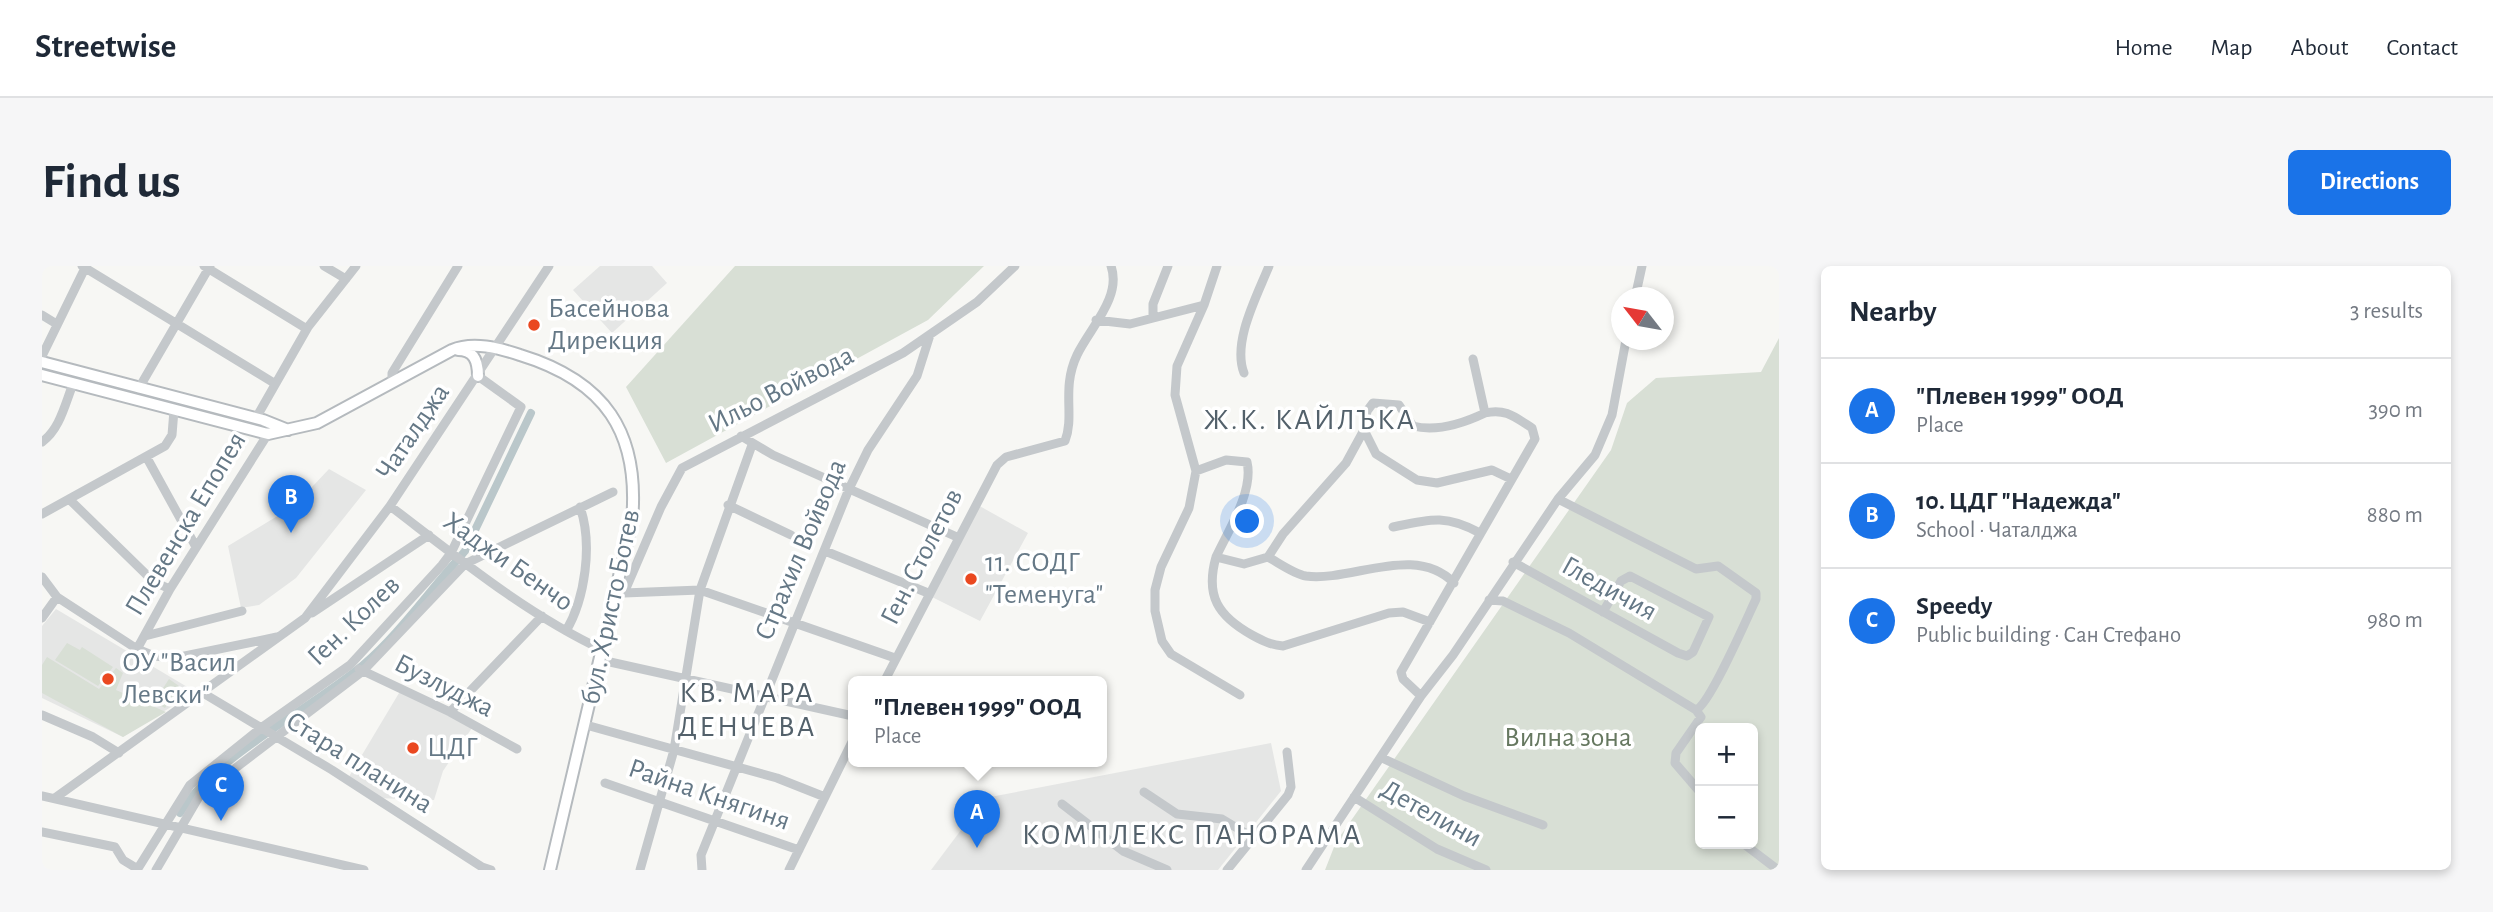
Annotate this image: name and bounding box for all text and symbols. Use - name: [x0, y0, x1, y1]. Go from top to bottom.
- text: Streetwise: [35, 31, 176, 64]
- text: Home: [2115, 36, 2173, 60]
- text: Map: [2211, 36, 2253, 60]
- text: About: [2291, 36, 2348, 60]
- text: Contact: [2386, 36, 2458, 60]
- button: Directions: [2288, 150, 2451, 215]
- text: Find us: [42, 158, 181, 207]
- north arrow: [1611, 287, 1674, 350]
- place label: Басейнова Дирекция: [548, 295, 670, 355]
- text: Nearby: [1849, 297, 1937, 327]
- text: 3 results: [2350, 300, 2423, 323]
- marker: Басейнова Дирекция: [526, 317, 542, 333]
- street label: Ильо Войвода: [704, 341, 859, 439]
- street label: Чаталджа: [371, 379, 455, 485]
- text: "Плевен 1999" ООД: [1916, 383, 2124, 409]
- text: A: [1865, 399, 1879, 422]
- text: 390 m: [2368, 399, 2423, 422]
- district label: Ж.К. КАЙЛЪКА: [1204, 404, 1416, 435]
- text: Place: [1916, 414, 1964, 437]
- street label: Плевенска Епопея: [120, 427, 252, 621]
- street label: Страхил Войвода: [750, 455, 852, 645]
- pin: B: [268, 475, 314, 533]
- street label: Ген. Столетов: [876, 485, 968, 629]
- text: 10. ЦДГ "Надежда": [1916, 488, 2121, 514]
- your location: [1230, 504, 1264, 538]
- text: B: [1865, 504, 1879, 527]
- text: 880 m: [2367, 504, 2423, 527]
- street label: Хаджи Бенчо: [438, 507, 578, 617]
- street label: бул. Христо Ботев: [577, 507, 645, 707]
- text: School · Чаталджа: [1916, 519, 2078, 542]
- place label: 11. СОДГ "Теменуга": [985, 549, 1103, 609]
- street label: Гледичия: [1557, 552, 1661, 626]
- street label: Ген. Колев: [303, 571, 405, 671]
- marker: 11. СОДГ "Теменуга": [963, 571, 979, 587]
- text: Speedy: [1916, 593, 1992, 619]
- text: C: [1866, 609, 1878, 632]
- text: 980 m: [2367, 609, 2423, 632]
- text: Public building · Сан Стефано: [1916, 624, 2181, 647]
- place label: ОУ "Васил Левски": [122, 649, 236, 709]
- street label: Бузлуджа: [390, 649, 498, 723]
- marker: ОУ "Васил Левски": [100, 671, 116, 687]
- popup: [848, 676, 1107, 767]
- district label: КВ. МАРА ДЕНЧЕВА: [678, 678, 816, 742]
- text: "Плевен 1999" ООД: [874, 694, 1081, 720]
- street label: Стара планина: [281, 707, 437, 819]
- map controls: [1695, 723, 1758, 849]
- button: +: [1695, 723, 1758, 786]
- park label: Вилна зона: [1504, 724, 1632, 752]
- text: Place: [874, 725, 921, 748]
- place label: ЦДГ: [427, 734, 478, 762]
- marker: ЦДГ: [405, 740, 421, 756]
- street label: Райна Княгиня: [624, 754, 794, 836]
- pin: C: [198, 763, 244, 821]
- street label: Детелини: [1376, 775, 1486, 853]
- button: −: [1695, 786, 1758, 849]
- pin: A: [954, 790, 1000, 848]
- district label: КОМПЛЕКС ПАНОРАМА: [1022, 820, 1362, 850]

